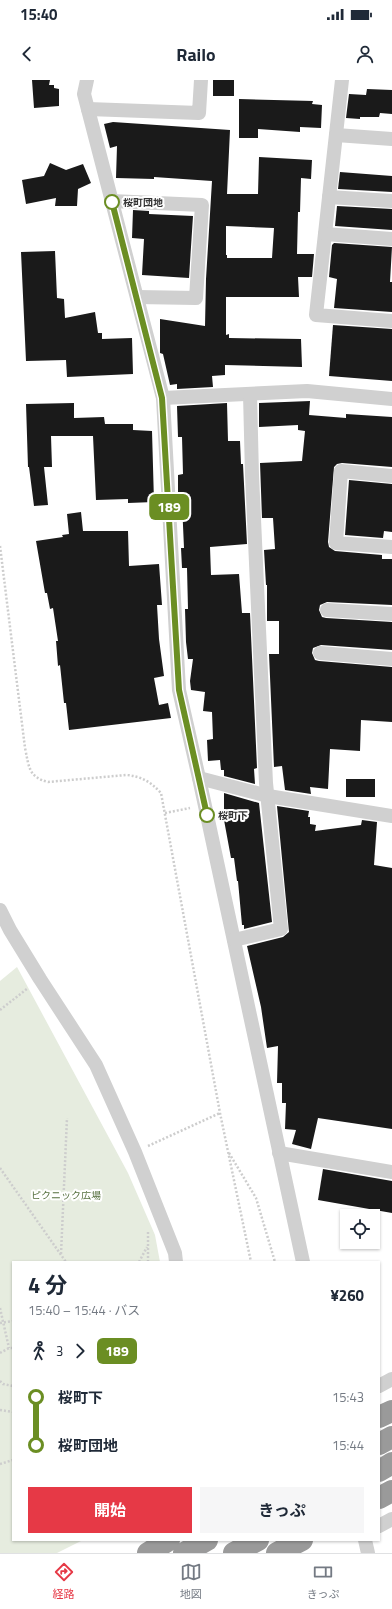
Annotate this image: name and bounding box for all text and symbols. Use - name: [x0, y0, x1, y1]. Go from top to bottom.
- text: 15:40: [20, 3, 57, 26]
- text: Railo: [176, 41, 216, 68]
- icon: back: [16, 43, 38, 65]
- icon: person: [354, 43, 376, 65]
- marker: 桜町団地: [104, 194, 120, 210]
- place label: 桜町団地: [123, 195, 163, 210]
- line badge: 189: [146, 494, 192, 520]
- text: 189: [157, 496, 181, 517]
- marker: 桜町下: [199, 807, 215, 823]
- place label: 桜町下: [218, 808, 248, 823]
- park label: ピクニック広場: [31, 1188, 101, 1203]
- map controls: [340, 1209, 380, 1249]
- button: locate: [340, 1209, 380, 1249]
- text: 4 分: [28, 1268, 67, 1302]
- text: ¥260: [330, 1284, 364, 1307]
- text: 15:40 – 15:44 · バス: [28, 1300, 140, 1320]
- icon: walk: [28, 1340, 50, 1362]
- icon: forward: [69, 1340, 91, 1362]
- text: 189: [105, 1340, 129, 1361]
- text: 3: [56, 1341, 63, 1361]
- text: 桜町下: [58, 1386, 103, 1409]
- text: 15:43: [332, 1387, 364, 1407]
- text: 桜町団地: [58, 1434, 118, 1457]
- text: 15:44: [332, 1435, 364, 1455]
- button: 開始: [28, 1487, 192, 1533]
- button: きっぷ: [200, 1487, 364, 1533]
- tab: 経路: [53, 1561, 75, 1602]
- tab: 地図: [180, 1561, 202, 1602]
- tab: きっぷ: [307, 1561, 339, 1602]

